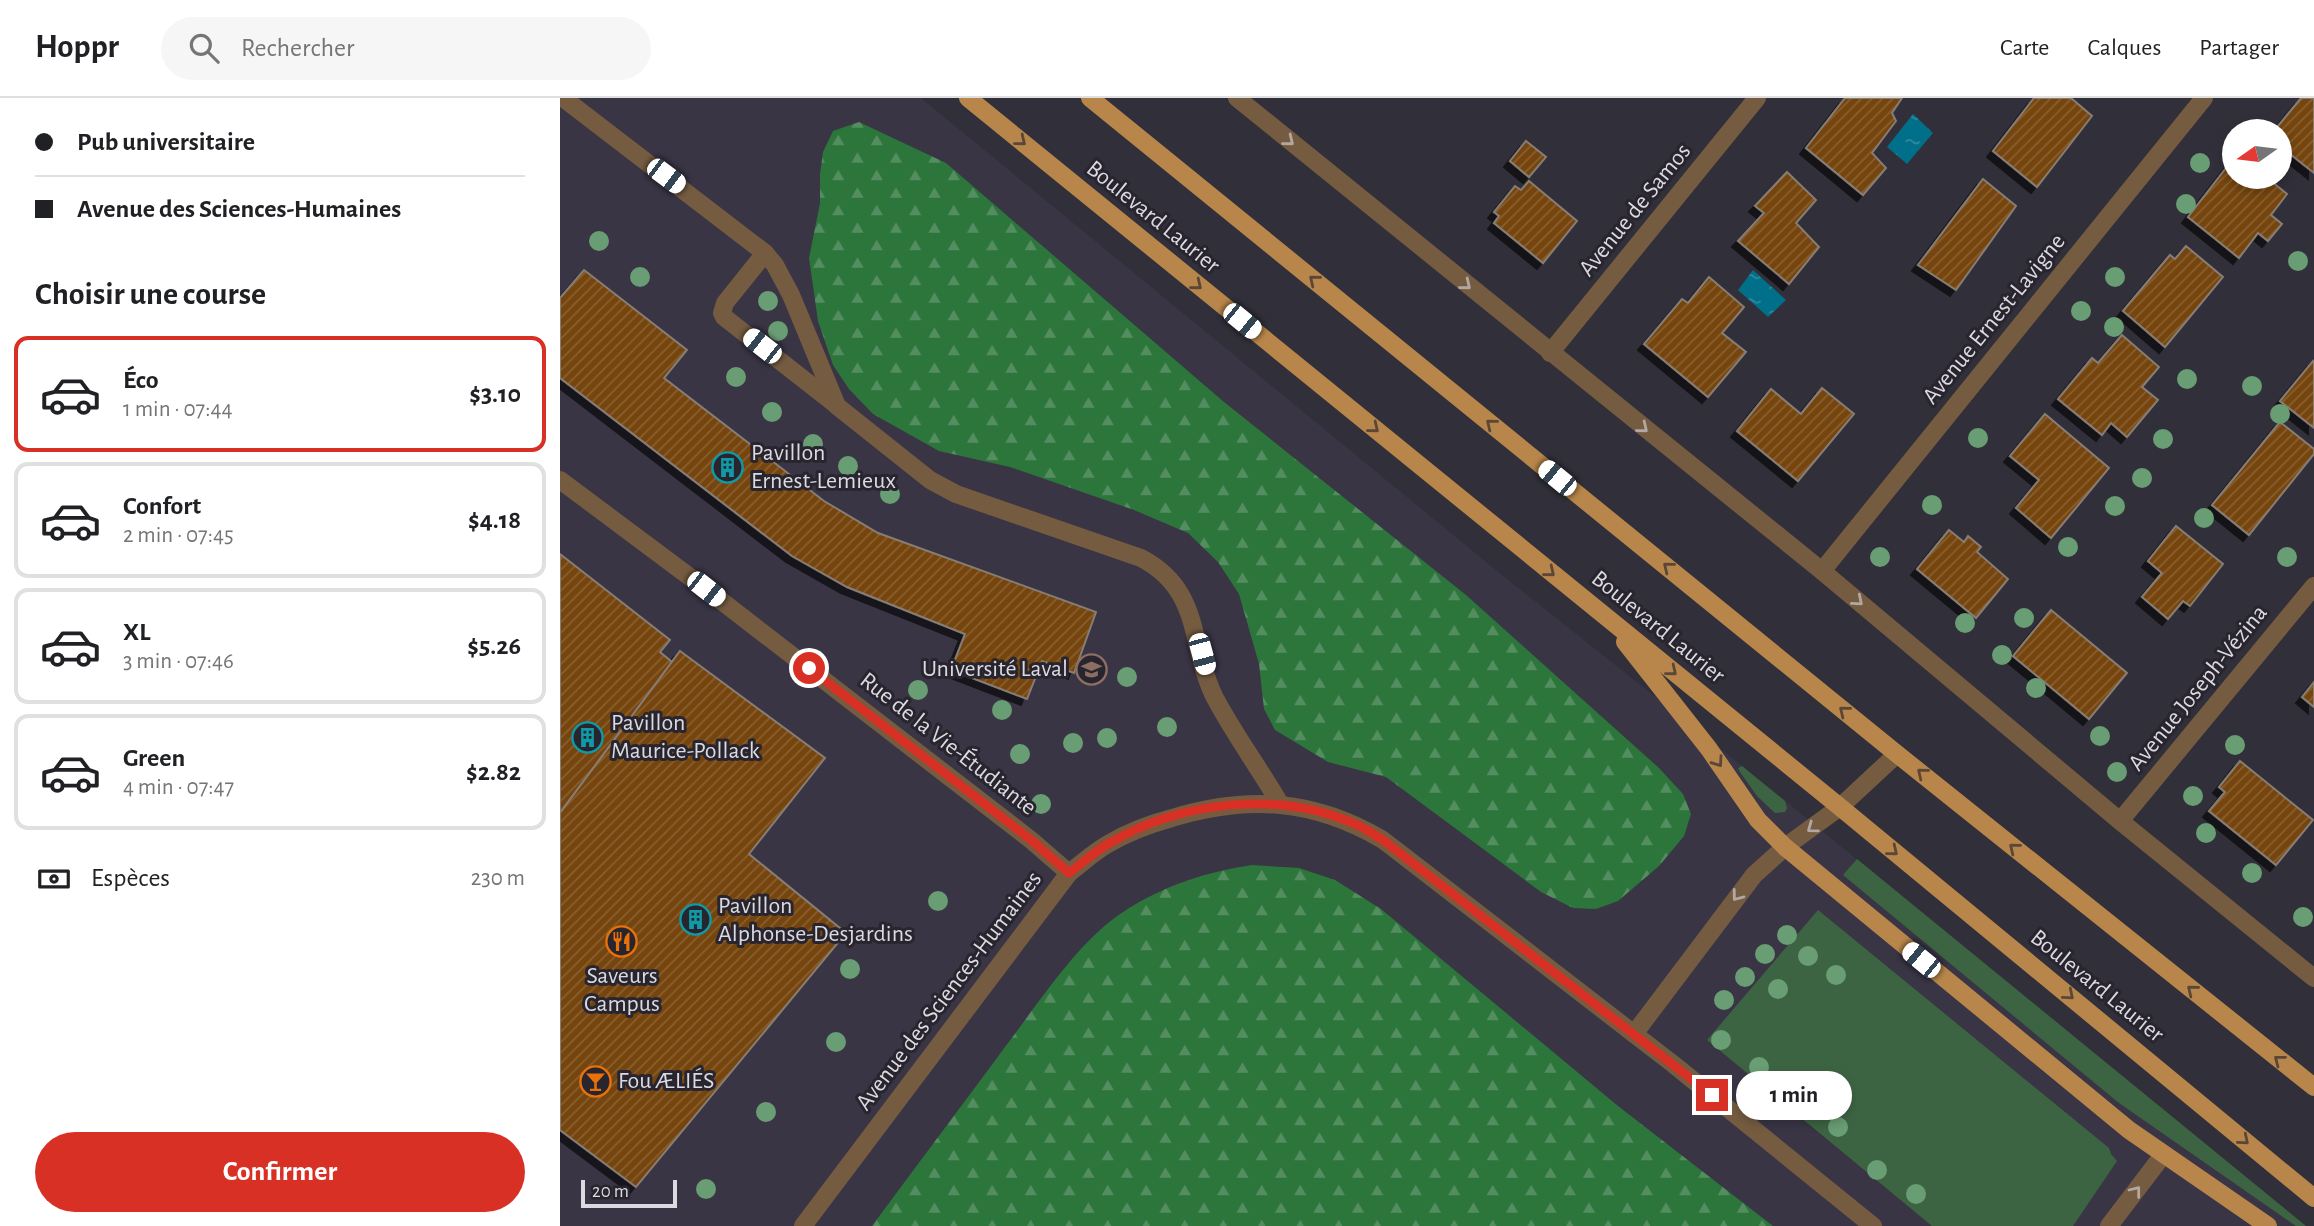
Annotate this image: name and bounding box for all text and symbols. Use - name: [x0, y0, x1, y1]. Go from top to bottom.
- search box: [161, 17, 651, 80]
- icon: search: [185, 29, 223, 67]
- text: Hoppr: [35, 31, 119, 64]
- text: Rechercher: [241, 35, 354, 61]
- text: Carte: [2000, 36, 2049, 60]
- text: Calques: [2087, 36, 2161, 60]
- text: Partager: [2199, 36, 2279, 60]
- north arrow: [2222, 119, 2292, 189]
- map controls: [2222, 119, 2292, 189]
- text: Pub universitaire: [77, 129, 255, 155]
- one-way arrow: [1012, 133, 1025, 145]
- one-way arrow: [1281, 133, 1294, 145]
- street label: Avenue de Samos: [1574, 139, 1696, 281]
- car: [643, 155, 690, 197]
- street label: Boulevard Laurier: [1082, 156, 1224, 278]
- text: Avenue des Sciences-Humaines: [77, 196, 401, 222]
- street label: Avenue Ernest-Lavigne: [1918, 229, 2070, 409]
- one-way arrow: [1190, 276, 1202, 289]
- one-way arrow: [1310, 276, 1322, 289]
- one-way arrow: [1458, 276, 1470, 289]
- text: Choisir une course: [35, 278, 266, 310]
- car: [1220, 300, 1265, 342]
- car: [739, 325, 786, 367]
- icon: car: [39, 363, 102, 426]
- text: Éco: [123, 367, 159, 393]
- text: $3.10: [469, 381, 521, 407]
- text: 1 min · 07:44: [123, 398, 233, 421]
- one-way arrow: [1635, 419, 1647, 432]
- one-way arrow: [1365, 420, 1378, 432]
- one-way arrow: [1487, 420, 1500, 432]
- place label: Pavillon Ernest-Lemieux: [751, 441, 896, 493]
- building icon: Pavillon Ernest-Lemieux: [711, 450, 745, 484]
- car: [1535, 457, 1580, 499]
- icon: car: [39, 489, 102, 552]
- text: Confort: [123, 493, 201, 519]
- text: $4.18: [468, 507, 521, 533]
- text: 2 min · 07:45: [123, 524, 234, 547]
- one-way arrow: [1663, 563, 1676, 575]
- one-way arrow: [1542, 564, 1555, 576]
- street label: Boulevard Laurier: [1587, 566, 1729, 688]
- car: [683, 568, 730, 610]
- one-way arrow: [1850, 593, 1863, 605]
- street label: Avenue Joseph-Vézina: [2124, 601, 2272, 775]
- icon: car: [39, 615, 102, 678]
- text: XL: [123, 619, 150, 645]
- car: [1187, 631, 1218, 677]
- text: $5.26: [467, 633, 521, 659]
- text: 3 min · 07:46: [123, 650, 234, 673]
- route start: [793, 652, 825, 684]
- school or university icon: Université Laval: [1074, 652, 1108, 686]
- place label: Université Laval: [922, 657, 1068, 681]
- one-way arrow: [1664, 663, 1677, 675]
- street label: Rue de la Vie-Étudiante: [855, 666, 1042, 820]
- one-way arrow: [1840, 706, 1852, 719]
- place label: Pavillon Maurice-Pollack: [611, 711, 760, 763]
- building icon: Pavillon Maurice-Pollack: [571, 720, 605, 754]
- icon: car: [39, 741, 102, 804]
- text: Green: [123, 745, 185, 771]
- one-way arrow: [1710, 755, 1723, 768]
- text: $2.82: [466, 759, 521, 785]
- one-way arrow: [1917, 769, 1930, 781]
- text: 4 min · 07:47: [123, 776, 234, 799]
- one-way arrow: [1808, 819, 1820, 832]
- one-way arrow: [1884, 843, 1897, 855]
- one-way arrow: [2010, 843, 2022, 856]
- icon: cash: [35, 860, 73, 898]
- text: Espèces: [91, 865, 170, 891]
- text: 230 m: [471, 867, 525, 890]
- street label: Avenue des Sciences-Humaines: [852, 867, 1046, 1115]
- one-way arrow: [1733, 889, 1746, 901]
- place label: Pavillon Alphonse-Desjardins: [718, 894, 913, 946]
- building icon: Pavillon Alphonse-Desjardins: [678, 903, 712, 937]
- restaurant icon: Saveurs Campus: [605, 925, 639, 959]
- street label: Boulevard Laurier: [2026, 925, 2168, 1047]
- car: [1899, 939, 1944, 981]
- place label: Saveurs Campus: [584, 964, 660, 1016]
- one-way arrow: [2187, 986, 2199, 999]
- one-way arrow: [2060, 987, 2073, 999]
- one-way arrow: [2275, 1055, 2287, 1068]
- bar icon: Fou ÆLIÉS: [578, 1064, 612, 1098]
- place label: Fou ÆLIÉS: [618, 1067, 714, 1093]
- callout: 1 min: [1736, 1070, 1852, 1119]
- route end: [1696, 1079, 1728, 1111]
- text: 1 min: [1770, 1084, 1818, 1107]
- button: Confirmer: [35, 1132, 525, 1212]
- one-way arrow: [2236, 1132, 2249, 1144]
- scale bar: [581, 1177, 677, 1209]
- text: 20 m: [592, 1182, 629, 1201]
- one-way arrow: [2128, 1186, 2141, 1199]

